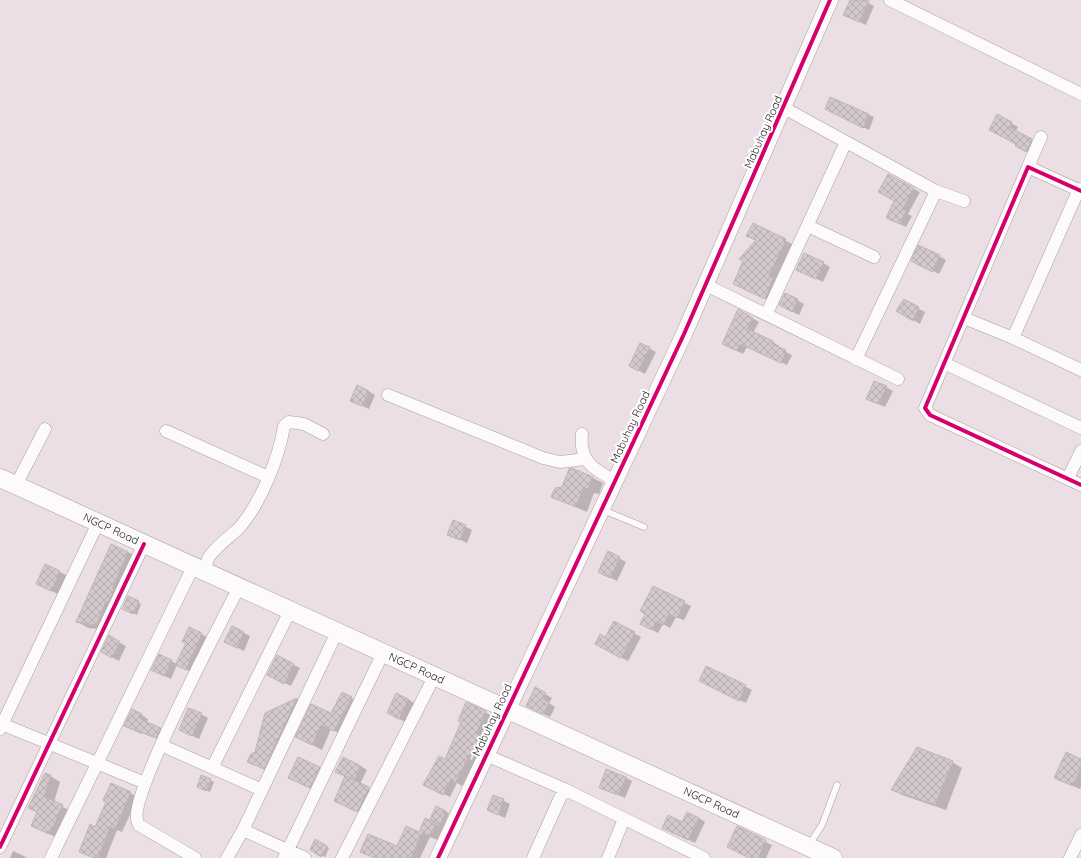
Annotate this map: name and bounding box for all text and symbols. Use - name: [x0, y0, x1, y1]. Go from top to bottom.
- street label: Mabuhay Road: [741, 93, 785, 171]
- street label: Mabuhay Road: [607, 389, 653, 465]
- street label: NGCP Road: [81, 510, 141, 547]
- street label: NGCP Road: [387, 649, 447, 687]
- street label: Mabuhay Road: [469, 682, 515, 758]
- street label: NGCP Road: [681, 784, 742, 821]

